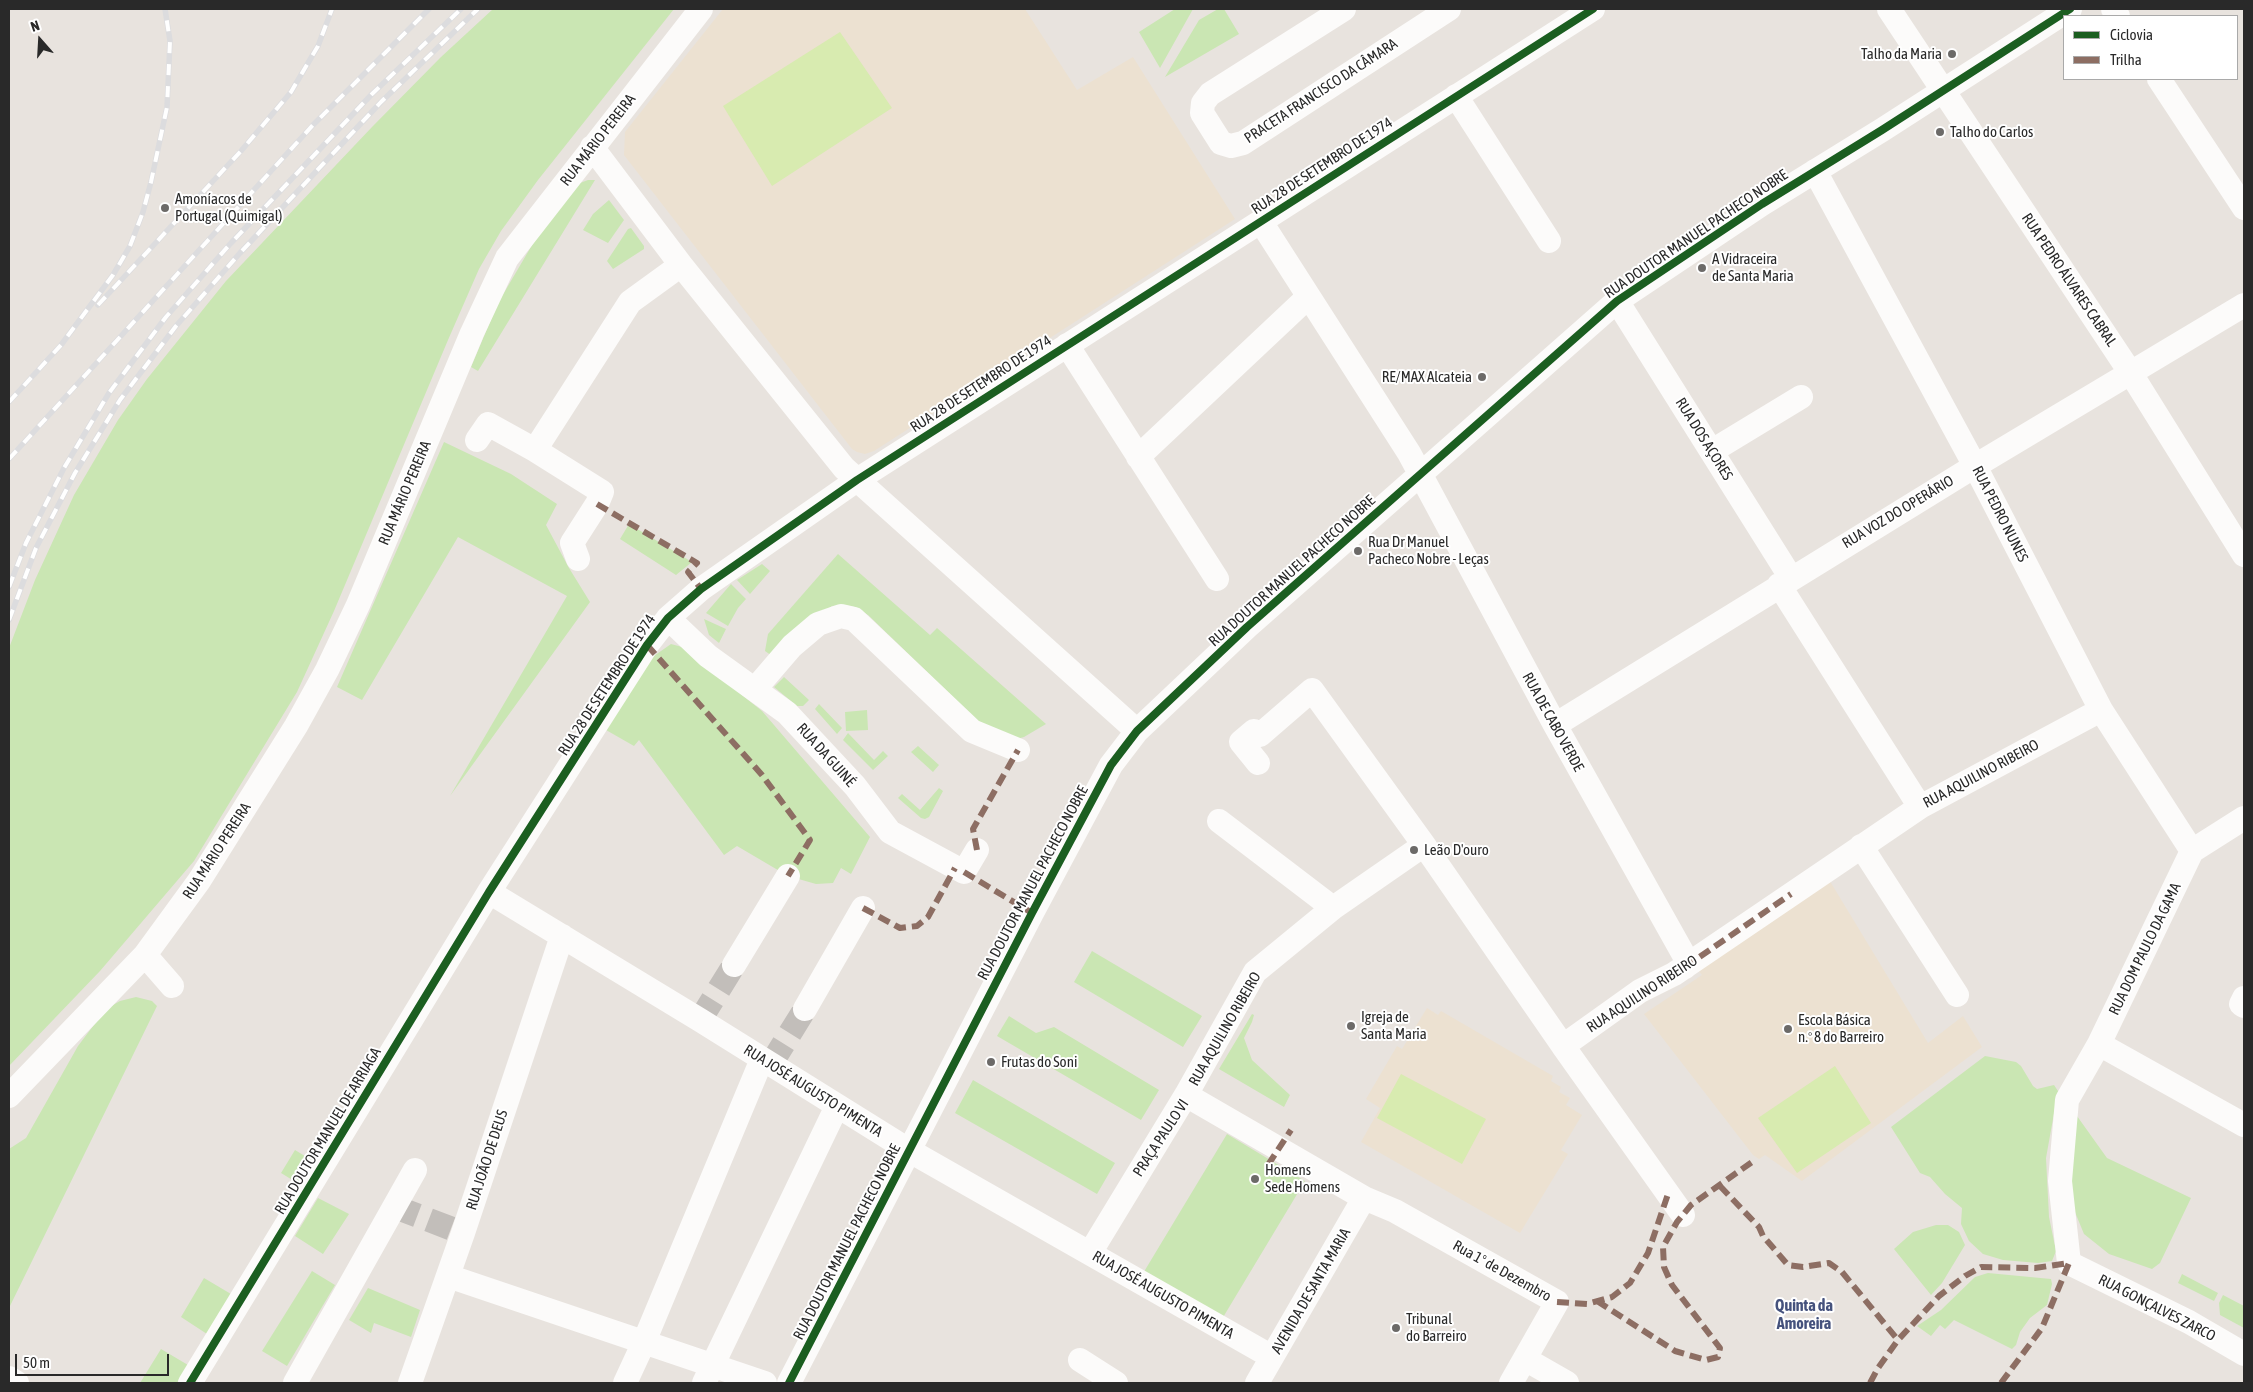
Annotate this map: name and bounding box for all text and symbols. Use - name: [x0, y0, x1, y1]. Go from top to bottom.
- north arrow: [15, 15, 65, 65]
- legend: [2063, 15, 2238, 80]
- text: N: [29, 17, 42, 35]
- text: Ciclovia: [2110, 26, 2153, 43]
- street label: PRACETA FRANCISCO DA CÂMARA: [1241, 35, 1401, 147]
- place label: Talho da Maria: [1861, 45, 1942, 63]
- marker: Talho da Maria: [1946, 48, 1958, 60]
- text: Trilha: [2110, 51, 2142, 68]
- street label: RUA MÁRIO PEREIRA: [557, 90, 639, 190]
- street label: RUA 28 DE SETEMBRO DE 1974: [1248, 114, 1396, 218]
- place label: Talho do Carlos: [1950, 123, 2033, 141]
- marker: Talho do Carlos: [1934, 126, 1946, 138]
- street label: RUA DOUTOR MANUEL PACHECO NOBRE: [1601, 166, 1791, 302]
- place label: Amoníacos de Portugal (Quimigal): [175, 190, 282, 225]
- marker: Amoníacos de Portugal (Quimigal): [159, 202, 171, 214]
- street label: RUA PEDRO ÁLVARES CABRAL: [2018, 210, 2120, 350]
- place label: A Vidraceira de Santa Maria: [1712, 250, 1794, 285]
- marker: A Vidraceira de Santa Maria: [1696, 262, 1708, 274]
- street label: RUA 28 DE SETEMBRO DE 1974: [907, 332, 1055, 436]
- place label: RE/MAX Alcateia: [1382, 368, 1472, 386]
- marker: RE/MAX Alcateia: [1476, 371, 1488, 383]
- street label: RUA DOS AÇORES: [1671, 394, 1737, 484]
- street label: RUA MÁRIO PEREIRA: [375, 438, 435, 548]
- street label: RUA PEDRO NUNES: [1968, 463, 2032, 565]
- street label: RUA VOZ DO OPERÁRIO: [1839, 472, 1957, 552]
- street label: RUA DOUTOR MANUEL PACHECO NOBRE: [1205, 492, 1379, 650]
- place label: Rua Dr Manuel Pacheco Nobre - Leças: [1368, 533, 1489, 568]
- marker: Rua Dr Manuel Pacheco Nobre - Leças: [1352, 545, 1364, 557]
- street label: RUA 28 DE SETEMBRO DE 1974: [555, 611, 659, 759]
- street label: RUA DE CABO VERDE: [1518, 669, 1588, 775]
- street label: RUA DA GUINÉ: [793, 719, 859, 791]
- street label: RUA AQUILINO RIBEIRO: [1920, 736, 2042, 812]
- street label: RUA DOUTOR MANUEL PACHECO NOBRE: [974, 783, 1092, 983]
- street label: RUA MÁRIO PEREIRA: [179, 799, 255, 903]
- place label: Leão D'ouro: [1424, 841, 1489, 859]
- marker: Leão D'ouro: [1408, 844, 1420, 856]
- street label: RUA DOM PAULO DA GAMA: [2105, 880, 2185, 1018]
- street label: RUA AQUILINO RIBEIRO: [1583, 951, 1701, 1037]
- street label: RUA AQUILINO RIBEIRO: [1185, 969, 1265, 1089]
- place label: Igreja de Santa Maria: [1361, 1008, 1427, 1043]
- place label: Escola Básica n.º 8 do Barreiro: [1798, 1011, 1884, 1046]
- marker: Igreja de Santa Maria: [1345, 1020, 1357, 1032]
- marker: Escola Básica n.º 8 do Barreiro: [1782, 1023, 1794, 1035]
- street label: RUA JOSÉ AUGUSTO PIMENTA: [740, 1041, 886, 1141]
- street label: RUA DOUTOR MANUEL DE ARRIAGA: [271, 1044, 385, 1218]
- place label: Frutas do Soni: [1001, 1053, 1077, 1071]
- marker: Frutas do Soni: [985, 1056, 997, 1068]
- street label: PRAÇA PAULO VI: [1129, 1096, 1193, 1180]
- street label: RUA JOÃO DE DEUS: [462, 1108, 512, 1212]
- street label: RUA DOUTOR MANUEL PACHECO NOBRE: [790, 1141, 904, 1343]
- place label: Homens Sede Homens: [1265, 1161, 1340, 1196]
- marker: Homens Sede Homens: [1249, 1173, 1261, 1185]
- street label: AVENIDA DE SANTA MARIA: [1268, 1225, 1354, 1357]
- street label: Rua 1º de Dezembro: [1450, 1237, 1554, 1305]
- street label: RUA JOSÉ AUGUSTO PIMENTA: [1089, 1247, 1237, 1343]
- street label: RUA GONÇALVES ZARCO: [2095, 1271, 2219, 1345]
- district label: Quinta da Amoreira: [1775, 1296, 1833, 1334]
- place label: Tribunal do Barreiro: [1406, 1310, 1467, 1345]
- marker: Tribunal do Barreiro: [1390, 1322, 1402, 1334]
- scale bar: [18, 1344, 171, 1376]
- text: 50 m: [23, 1354, 50, 1371]

